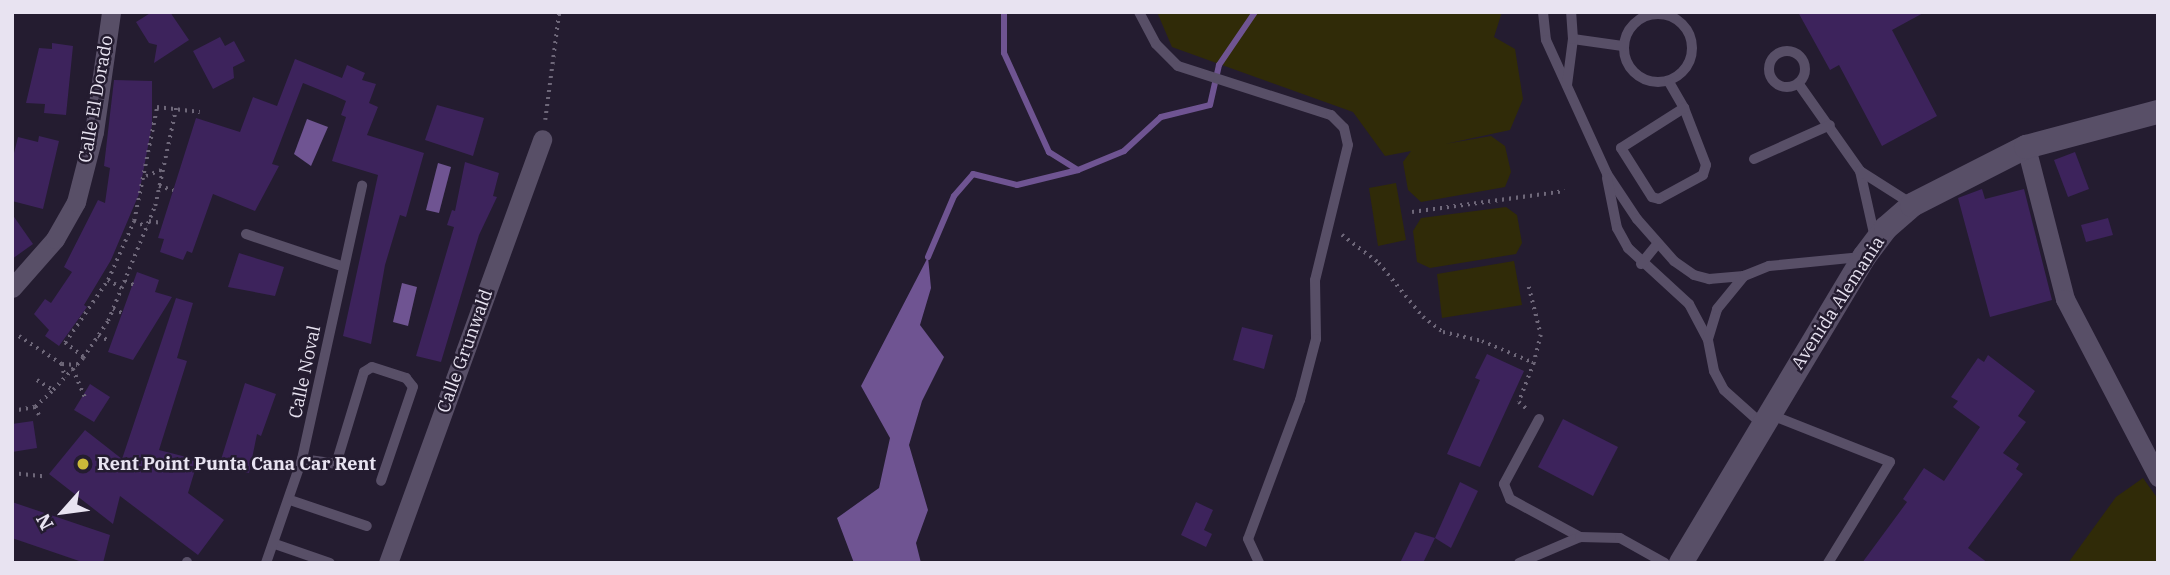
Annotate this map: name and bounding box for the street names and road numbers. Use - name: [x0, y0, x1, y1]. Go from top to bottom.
- street label: Calle El Dorado: [74, 34, 118, 164]
- street label: Avenida Alemania: [1787, 232, 1889, 374]
- street label: Calle Grunwald: [433, 286, 497, 416]
- street label: Calle Noval: [285, 324, 325, 420]

